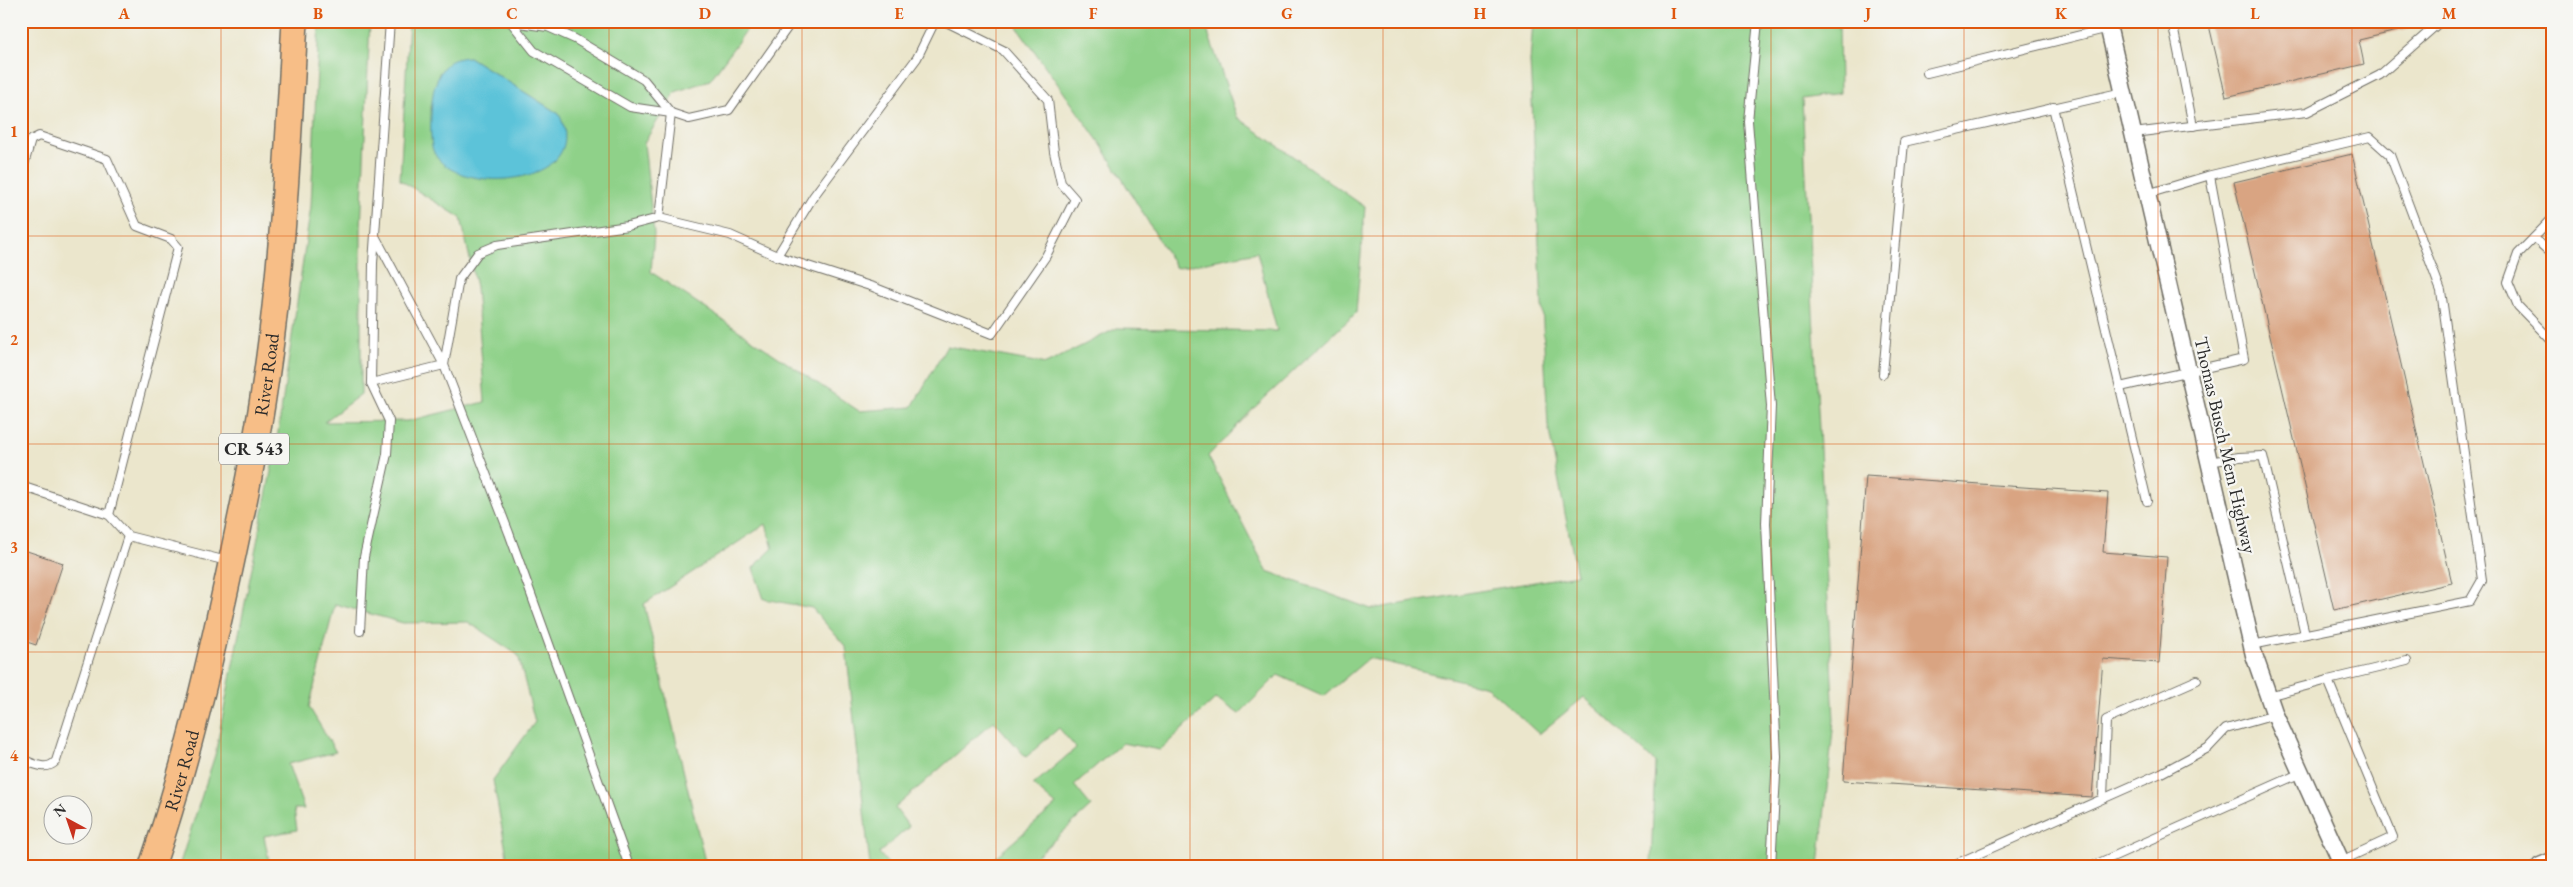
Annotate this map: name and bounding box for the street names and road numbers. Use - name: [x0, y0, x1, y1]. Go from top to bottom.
- street label: River Road: [248, 331, 285, 418]
- street label: Thomas Busch Mem Highway: [2188, 334, 2263, 557]
- road number: CR 543: [219, 434, 289, 464]
- street label: River Road: [158, 727, 205, 814]

